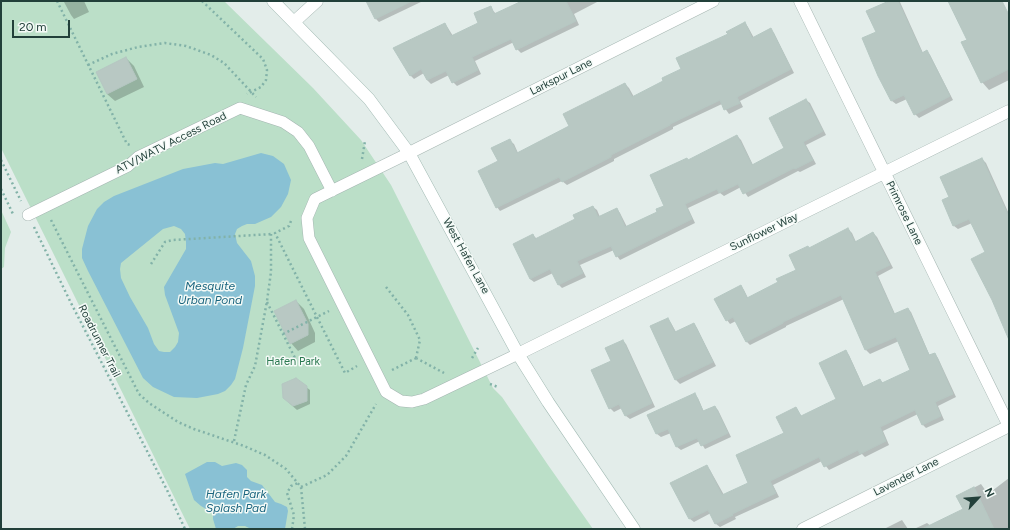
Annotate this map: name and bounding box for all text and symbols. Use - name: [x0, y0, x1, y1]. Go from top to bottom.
- scale bar: [14, 12, 72, 38]
- text: 20 m: [19, 20, 47, 34]
- street label: Larkspur Lane: [528, 56, 594, 98]
- street label: ATV/WATV Access Road: [113, 109, 229, 177]
- street label: Primrose Lane: [883, 179, 925, 247]
- street label: Sunflower Way: [728, 210, 800, 254]
- street label: West Hafen Lane: [440, 216, 492, 296]
- water label: Mesquite Urban Pond: [178, 279, 242, 307]
- street label: Roadrunner Trail: [75, 302, 123, 380]
- park label: Hafen Park: [266, 355, 320, 369]
- street label: Lavender Lane: [871, 455, 941, 499]
- north arrow: [958, 478, 998, 518]
- text: N: [982, 486, 997, 499]
- water label: Hafen Park Splash Pad: [206, 487, 266, 515]

